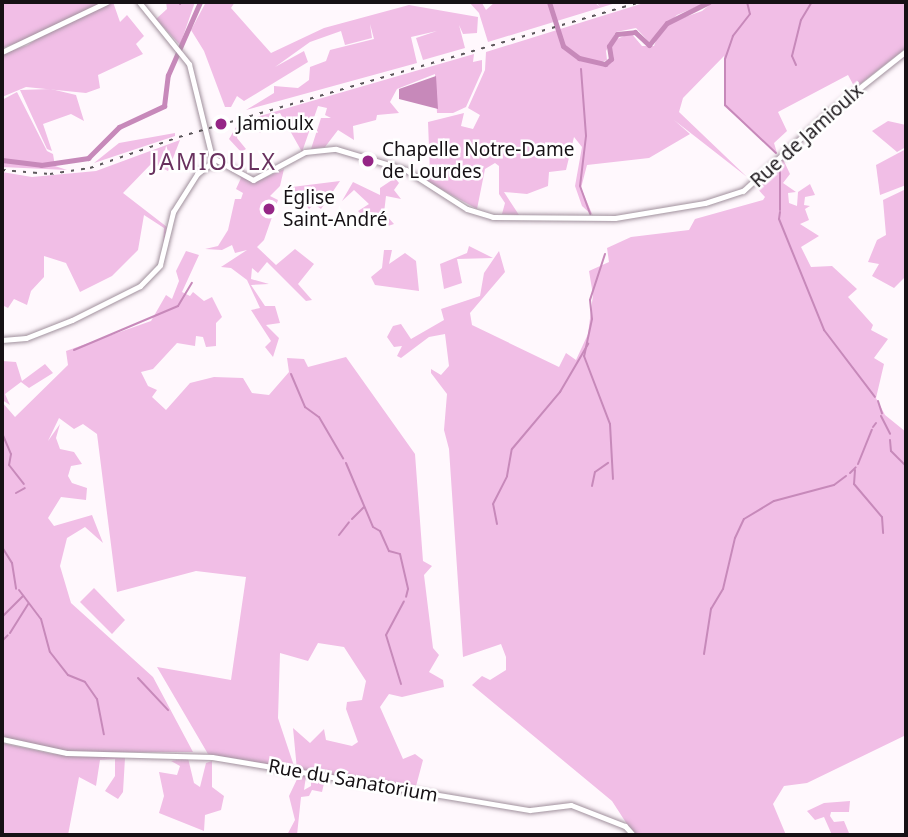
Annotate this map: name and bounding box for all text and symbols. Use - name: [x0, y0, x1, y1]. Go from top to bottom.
- street label: Rue de Jamioulx: [746, 80, 868, 192]
- place label: Jamioulx: [237, 113, 314, 135]
- marker: Jamioulx: [211, 114, 231, 134]
- place label: Chapelle Notre-Dame de Lourdes: [382, 139, 574, 183]
- district label: JAMIOULX: [152, 147, 276, 175]
- marker: Chapelle Notre-Dame de Lourdes: [360, 153, 376, 169]
- place label: Église Saint-André: [283, 187, 387, 231]
- marker: Église Saint-André: [261, 201, 277, 217]
- street label: Rue du Sanatorium: [266, 755, 440, 807]

